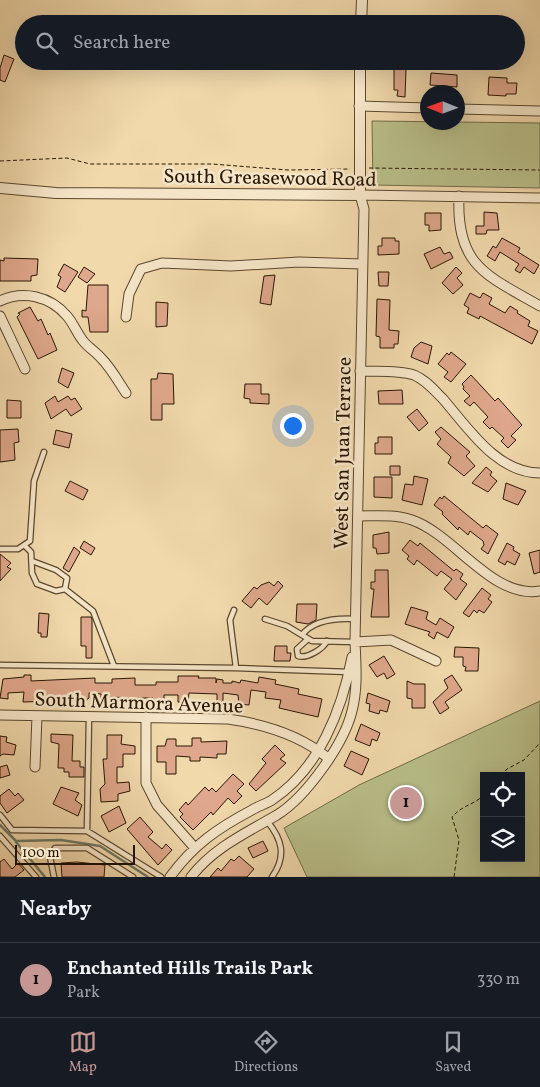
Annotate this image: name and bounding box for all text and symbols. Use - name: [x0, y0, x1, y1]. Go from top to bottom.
- search box: [15, 15, 525, 70]
- icon: search: [33, 29, 61, 57]
- text: Search here: [73, 30, 170, 56]
- north arrow: [420, 85, 465, 130]
- street label: South Greasewood Road: [163, 163, 377, 195]
- street label: West San Juan Terrace: [328, 357, 360, 550]
- your location: [280, 413, 306, 439]
- street label: South Marmora Avenue: [34, 686, 244, 722]
- map controls: [480, 772, 525, 862]
- button: locate: [480, 772, 525, 817]
- pin: 1: [390, 784, 422, 822]
- button: layers: [480, 817, 525, 862]
- scale bar: [15, 842, 135, 865]
- text: 100 m: [22, 844, 60, 863]
- text: Nearby: [20, 895, 91, 924]
- text: Enchanted Hills Trails Park: [67, 956, 313, 982]
- text: 1: [33, 969, 39, 991]
- text: 330 m: [477, 969, 520, 991]
- text: Park: [67, 982, 100, 1004]
- tab: Map: [69, 1028, 97, 1077]
- tab: Directions: [234, 1028, 298, 1077]
- tab: Saved: [435, 1028, 471, 1077]

